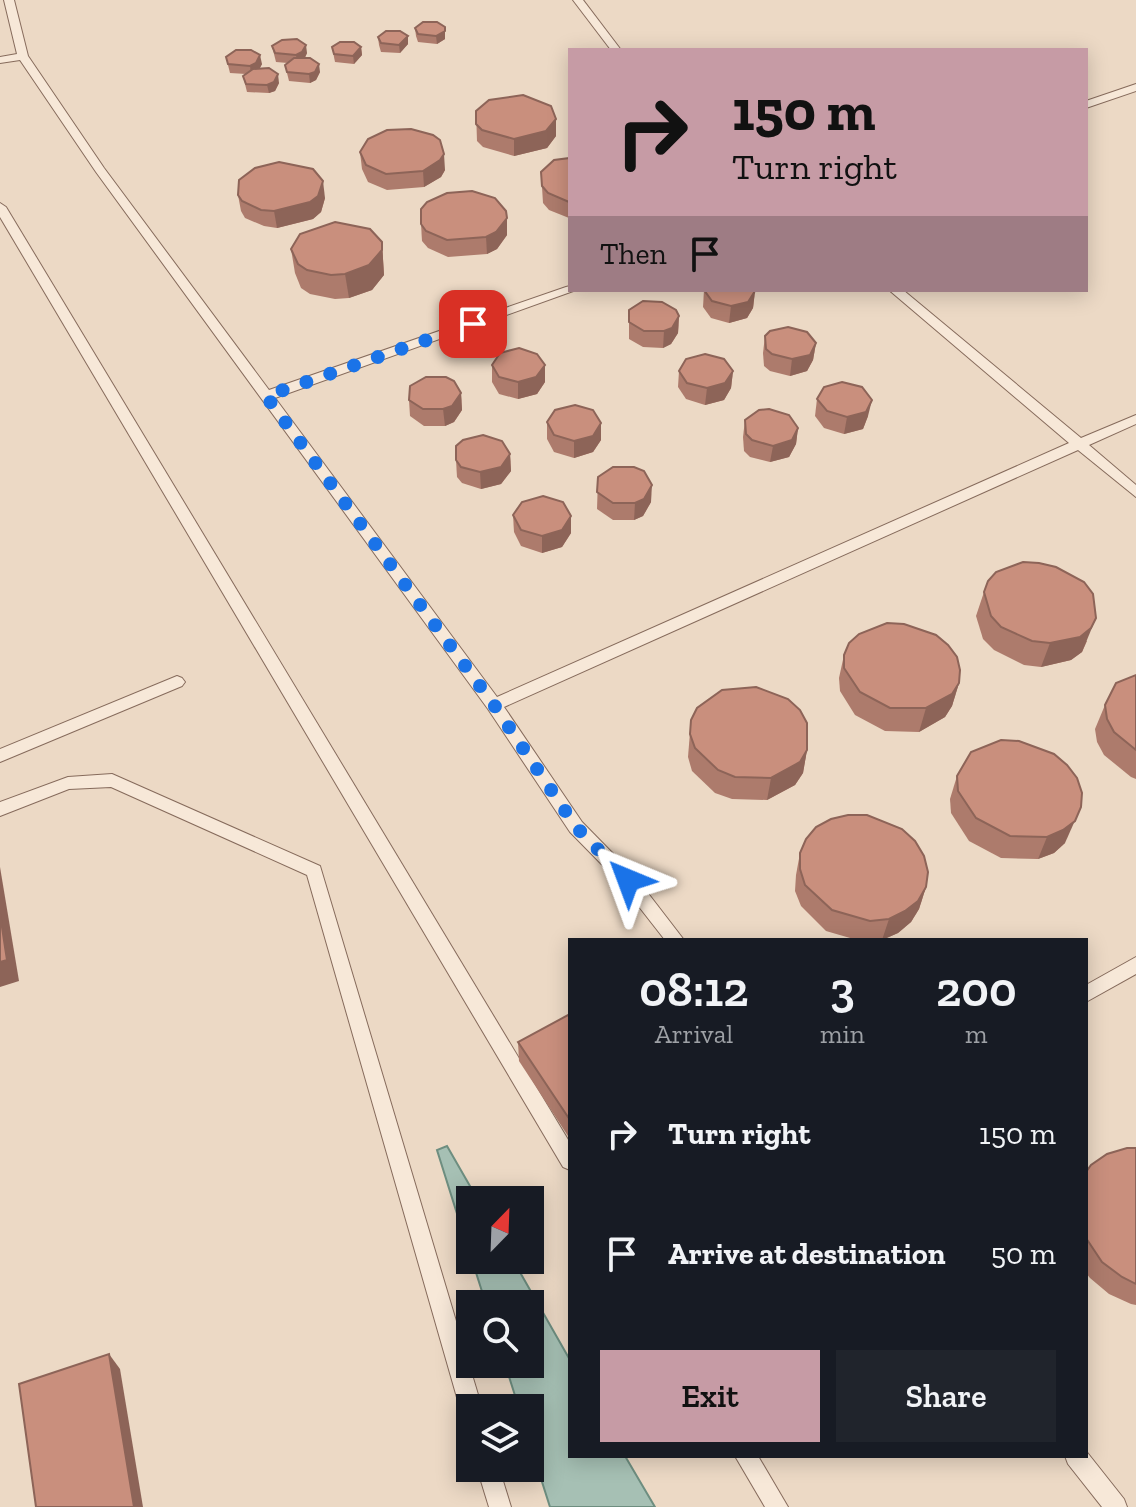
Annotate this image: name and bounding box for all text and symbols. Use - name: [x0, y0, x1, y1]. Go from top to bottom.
- text: 150 m: [732, 77, 876, 144]
- icon: right: [600, 80, 704, 184]
- text: Turn right: [732, 145, 897, 188]
- icon: arrive: [683, 232, 727, 276]
- text: Then: [600, 236, 667, 272]
- pin: [439, 290, 507, 358]
- icon: arrive: [451, 302, 495, 346]
- position arrow: [586, 838, 670, 922]
- text: 08:12: [639, 961, 749, 1018]
- text: 3: [830, 961, 855, 1018]
- text: 200: [936, 961, 1017, 1018]
- text: Arrival: [655, 1018, 733, 1050]
- text: min: [820, 1018, 865, 1050]
- text: m: [965, 1018, 988, 1050]
- icon: right: [600, 1112, 644, 1156]
- text: Turn right: [668, 1116, 810, 1152]
- text: 150 m: [979, 1116, 1056, 1152]
- north arrow: [456, 1186, 544, 1274]
- map controls: [456, 1186, 544, 1482]
- icon: arrive: [600, 1232, 644, 1276]
- text: Arrive at destination: [668, 1236, 945, 1272]
- text: 50 m: [991, 1236, 1056, 1272]
- button: search: [456, 1290, 544, 1378]
- button: Exit: [600, 1350, 820, 1442]
- button: Share: [836, 1350, 1056, 1442]
- button: layers: [456, 1394, 544, 1482]

